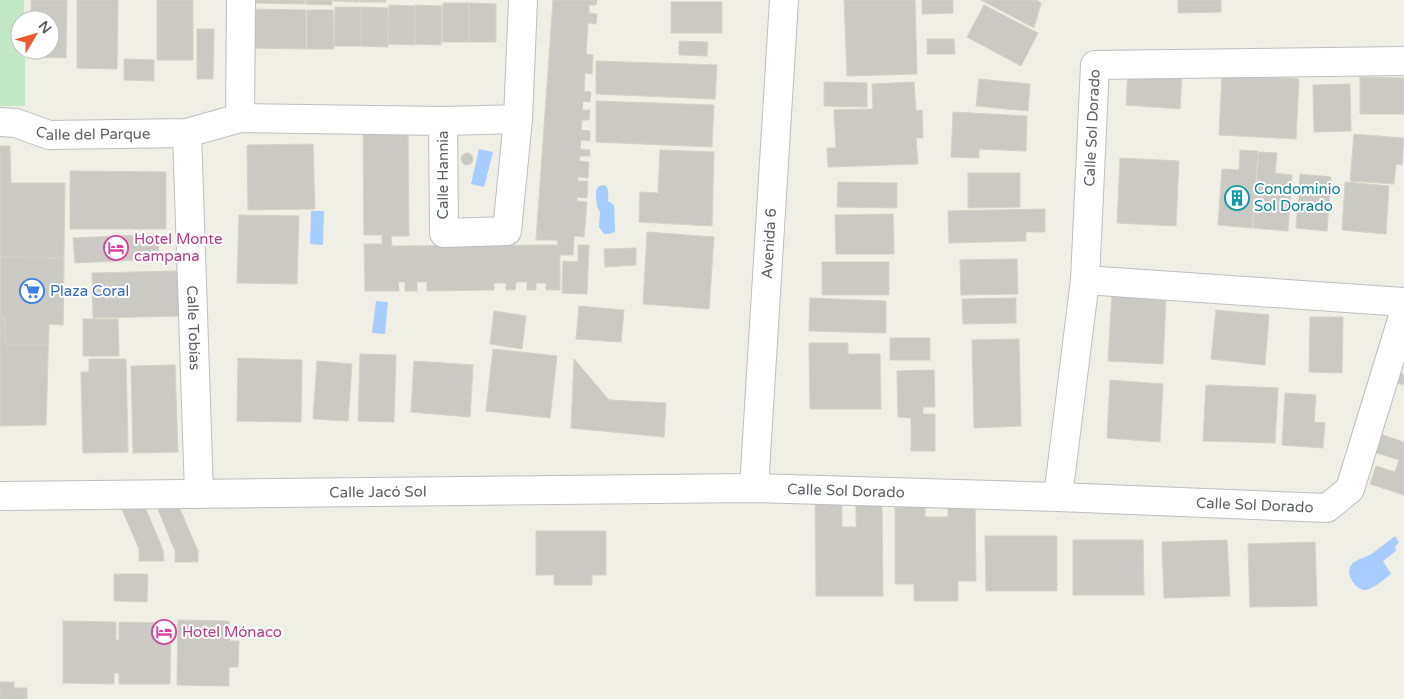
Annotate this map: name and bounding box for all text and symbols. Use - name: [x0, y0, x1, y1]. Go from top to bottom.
- north arrow: [10, 10, 60, 60]
- text: N: [35, 18, 55, 37]
- street label: Calle Sol Dorado: [1080, 69, 1104, 187]
- street label: Calle del Parque: [33, 122, 151, 144]
- street label: Calle Hannia: [434, 131, 452, 219]
- place label: Condominio Sol Dorado: [1254, 180, 1341, 215]
- building icon: Condominio Sol Dorado: [1224, 185, 1250, 211]
- street label: Avenida 6: [758, 207, 780, 280]
- place label: Hotel Monte campana: [134, 230, 222, 265]
- hotel icon: Hotel Monte campana: [103, 235, 129, 261]
- supermarket icon: Plaza Coral: [19, 278, 45, 304]
- place label: Plaza Coral: [50, 282, 129, 300]
- street label: Calle Tobías: [183, 285, 204, 371]
- street label: Calle Sol Dorado: [787, 480, 905, 501]
- street label: Calle Jacó Sol: [329, 482, 427, 502]
- street label: Calle Sol Dorado: [1195, 494, 1314, 516]
- hotel icon: Hotel Mónaco: [151, 619, 177, 645]
- place label: Hotel Mónaco: [182, 623, 282, 641]

